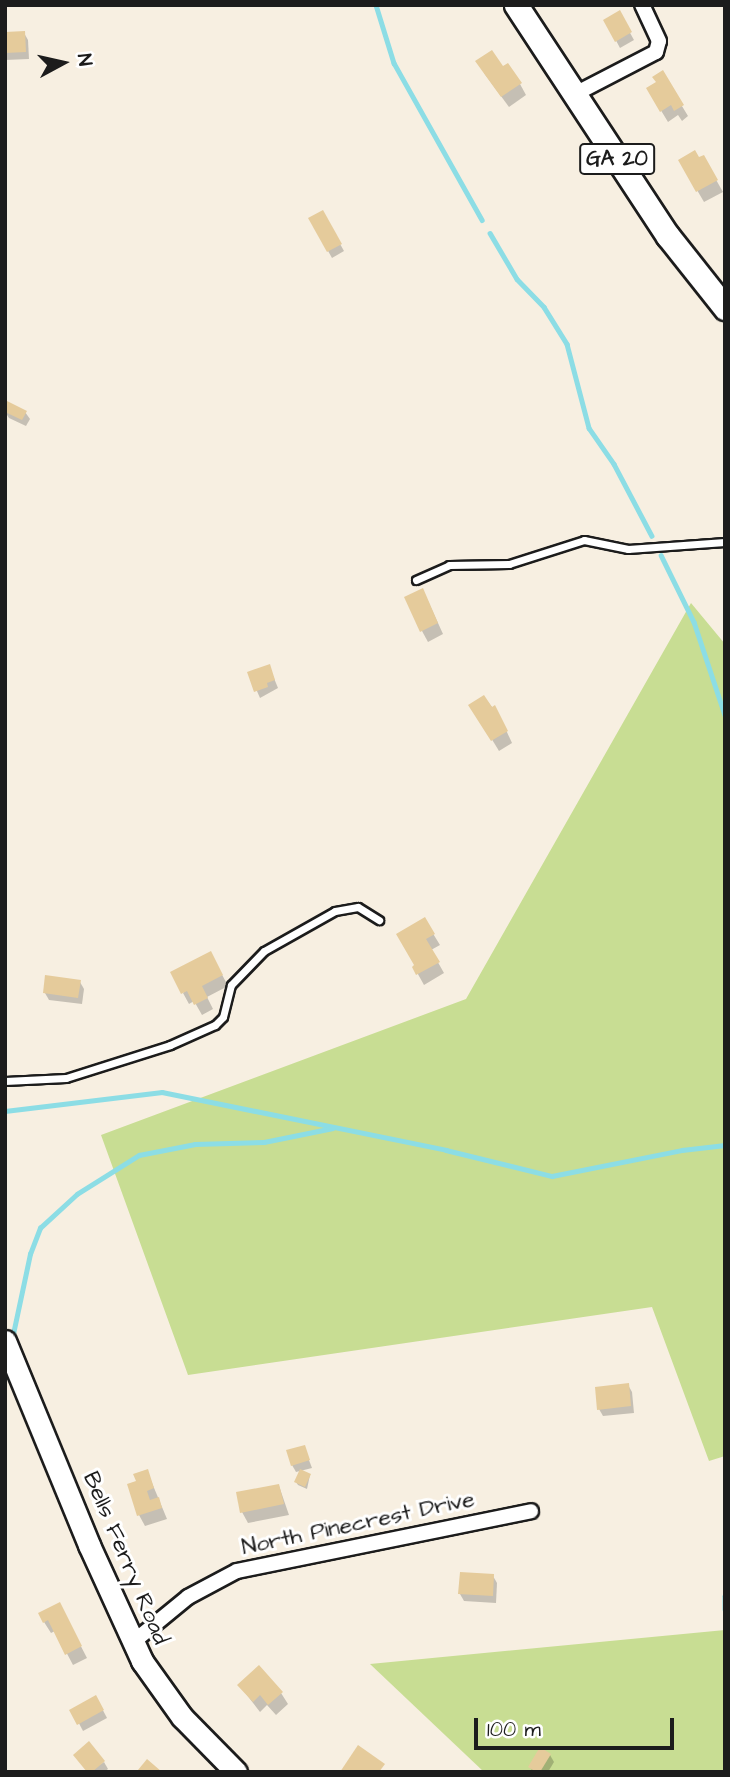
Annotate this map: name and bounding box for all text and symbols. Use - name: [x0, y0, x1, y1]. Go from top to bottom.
- north arrow: [28, 28, 98, 98]
- text: N: [70, 52, 98, 68]
- road number: GA 20: [578, 142, 656, 176]
- street label: Bells Ferry Road: [77, 1467, 175, 1649]
- street label: North Pinecrest Drive: [239, 1485, 477, 1561]
- scale bar: [478, 1704, 678, 1748]
- text: 100 m: [487, 1715, 541, 1744]

